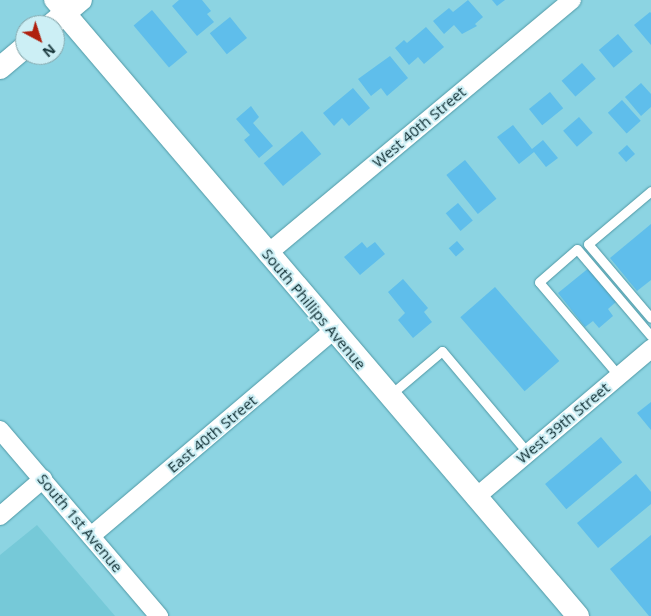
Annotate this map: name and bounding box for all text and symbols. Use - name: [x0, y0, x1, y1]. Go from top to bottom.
- north arrow: [15, 15, 65, 65]
- text: N: [39, 40, 60, 62]
- street label: West 40th Street: [369, 83, 469, 171]
- street label: South Phillips Avenue: [258, 245, 370, 373]
- street label: West 39th Street: [513, 379, 613, 467]
- street label: East 40th Street: [164, 391, 260, 477]
- street label: South 1st Avenue: [34, 470, 126, 576]

